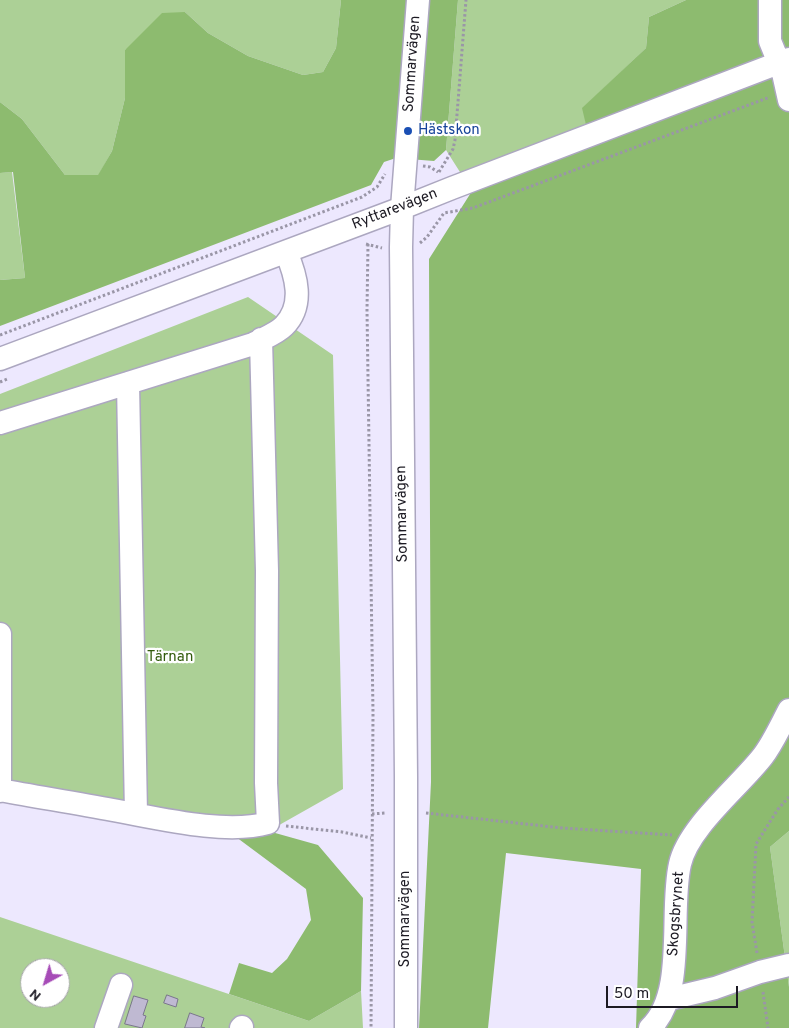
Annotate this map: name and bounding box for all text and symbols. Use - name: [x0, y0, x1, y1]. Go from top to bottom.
- street label: Sommarvägen: [401, 15, 425, 113]
- place label: Hästskon: [418, 122, 480, 140]
- marker: Hästskon: [402, 125, 414, 137]
- street label: Ryttarevägen: [350, 185, 440, 235]
- street label: Sommarvägen: [393, 465, 413, 563]
- park label: Tärnan: [147, 649, 193, 667]
- street label: Sommarvägen: [397, 870, 415, 968]
- street label: Skogsbrynet: [665, 871, 689, 957]
- north arrow: [20, 958, 70, 1008]
- scale bar: [609, 976, 742, 1008]
- text: N: [27, 984, 45, 1004]
- text: 50 m: [614, 985, 649, 1004]

